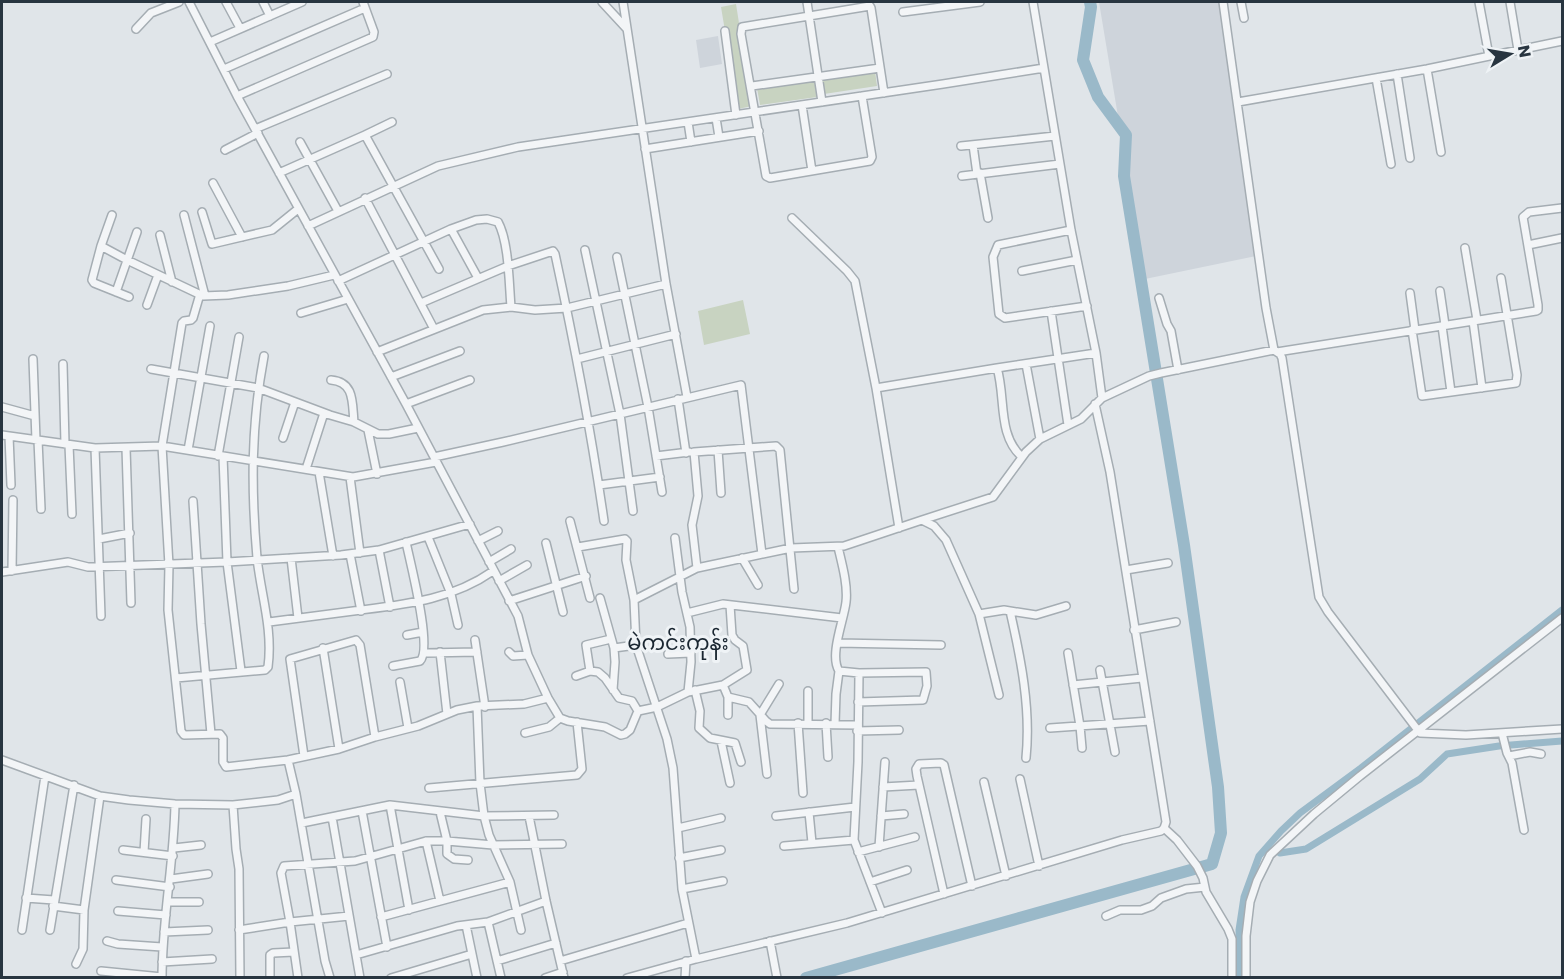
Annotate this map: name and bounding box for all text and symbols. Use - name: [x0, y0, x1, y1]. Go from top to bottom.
- north arrow: [1480, 24, 1540, 84]
- text: N: [1512, 43, 1537, 59]
- district label: မဲကင်းကုန်း: [627, 627, 729, 660]

